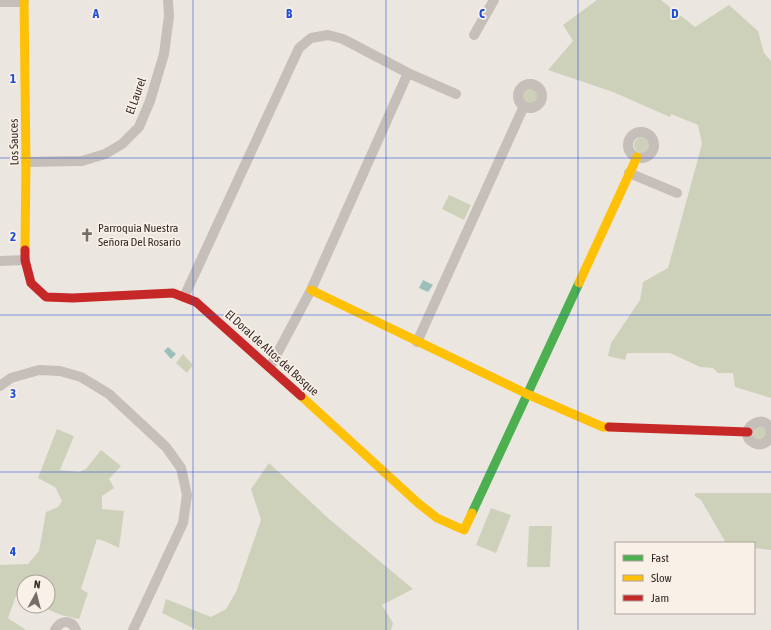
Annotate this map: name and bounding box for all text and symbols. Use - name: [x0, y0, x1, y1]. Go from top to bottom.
- text: A: [92, 6, 100, 21]
- text: B: [286, 6, 293, 21]
- text: C: [479, 6, 485, 21]
- text: D: [671, 6, 679, 21]
- text: 1: [10, 71, 16, 86]
- street label: El Laurel: [123, 75, 149, 116]
- street label: Los Sauces: [7, 119, 21, 165]
- place label: Parroquia Nuestra Señora Del Rosario: [98, 221, 181, 249]
- church icon: Parroquia Nuestra Señora Del Rosario: [79, 227, 95, 243]
- text: 2: [10, 229, 16, 244]
- street label: El Doral de Altos del Bosque: [222, 307, 322, 399]
- text: 3: [10, 386, 16, 401]
- legend: [615, 542, 755, 614]
- text: 4: [9, 544, 16, 559]
- text: Fast: [651, 551, 669, 565]
- text: Slow: [651, 571, 672, 585]
- north arrow: [16, 574, 56, 614]
- text: N: [33, 578, 41, 590]
- text: Jam: [651, 591, 669, 605]

